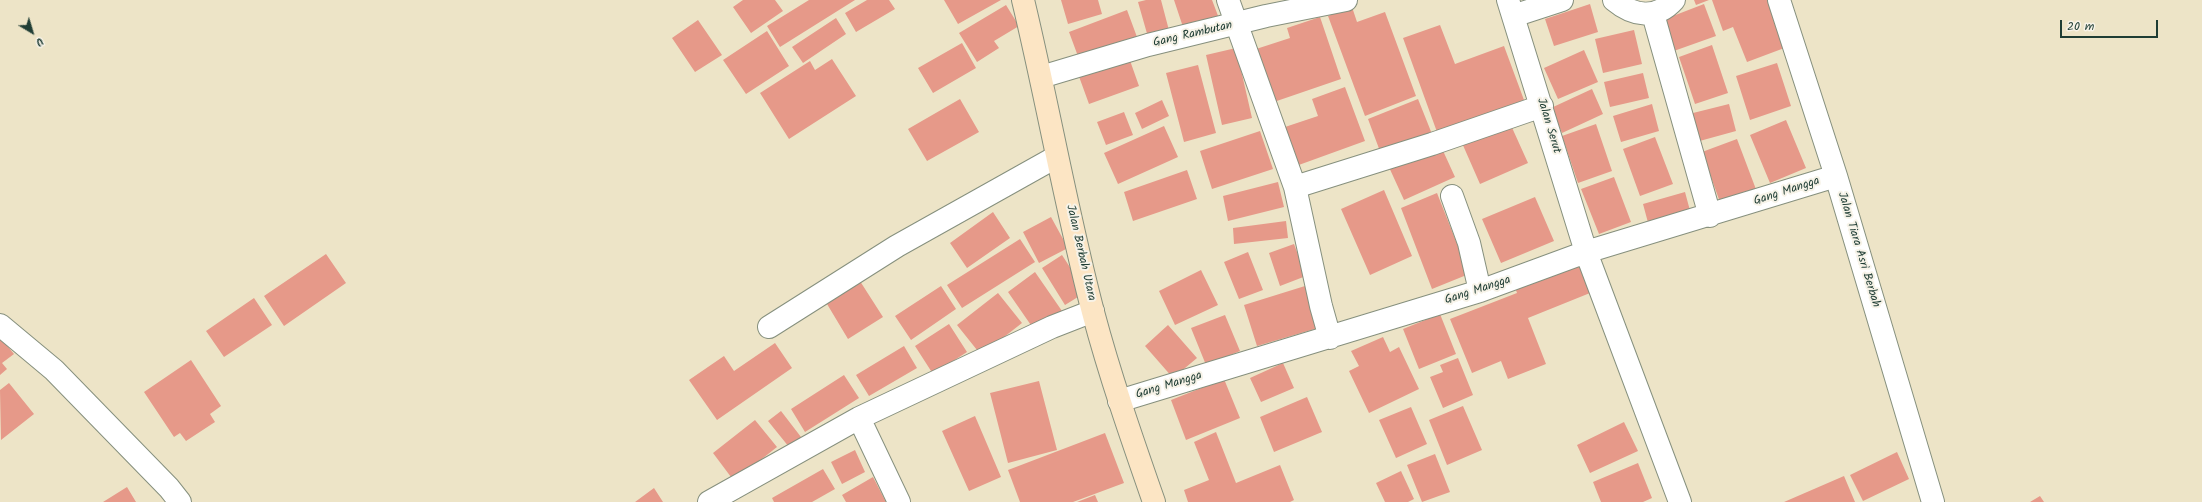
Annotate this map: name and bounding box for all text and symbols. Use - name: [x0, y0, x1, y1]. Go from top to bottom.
- north arrow: [12, 12, 52, 52]
- scale bar: [2062, 12, 2160, 38]
- text: 20 m: [2067, 17, 2094, 36]
- street label: Gang Rambutan: [1152, 19, 1234, 51]
- text: U: [31, 32, 48, 51]
- street label: Jalan Serut: [1533, 97, 1563, 155]
- street label: Gang Mangga: [1752, 175, 1822, 209]
- street label: Jalan Tiara Asri Berbah: [1834, 191, 1882, 309]
- street label: Jalan Berbah Utara: [1062, 204, 1098, 302]
- street label: Gang Mangga: [1443, 274, 1513, 308]
- street label: Gang Mangga: [1134, 369, 1204, 403]

